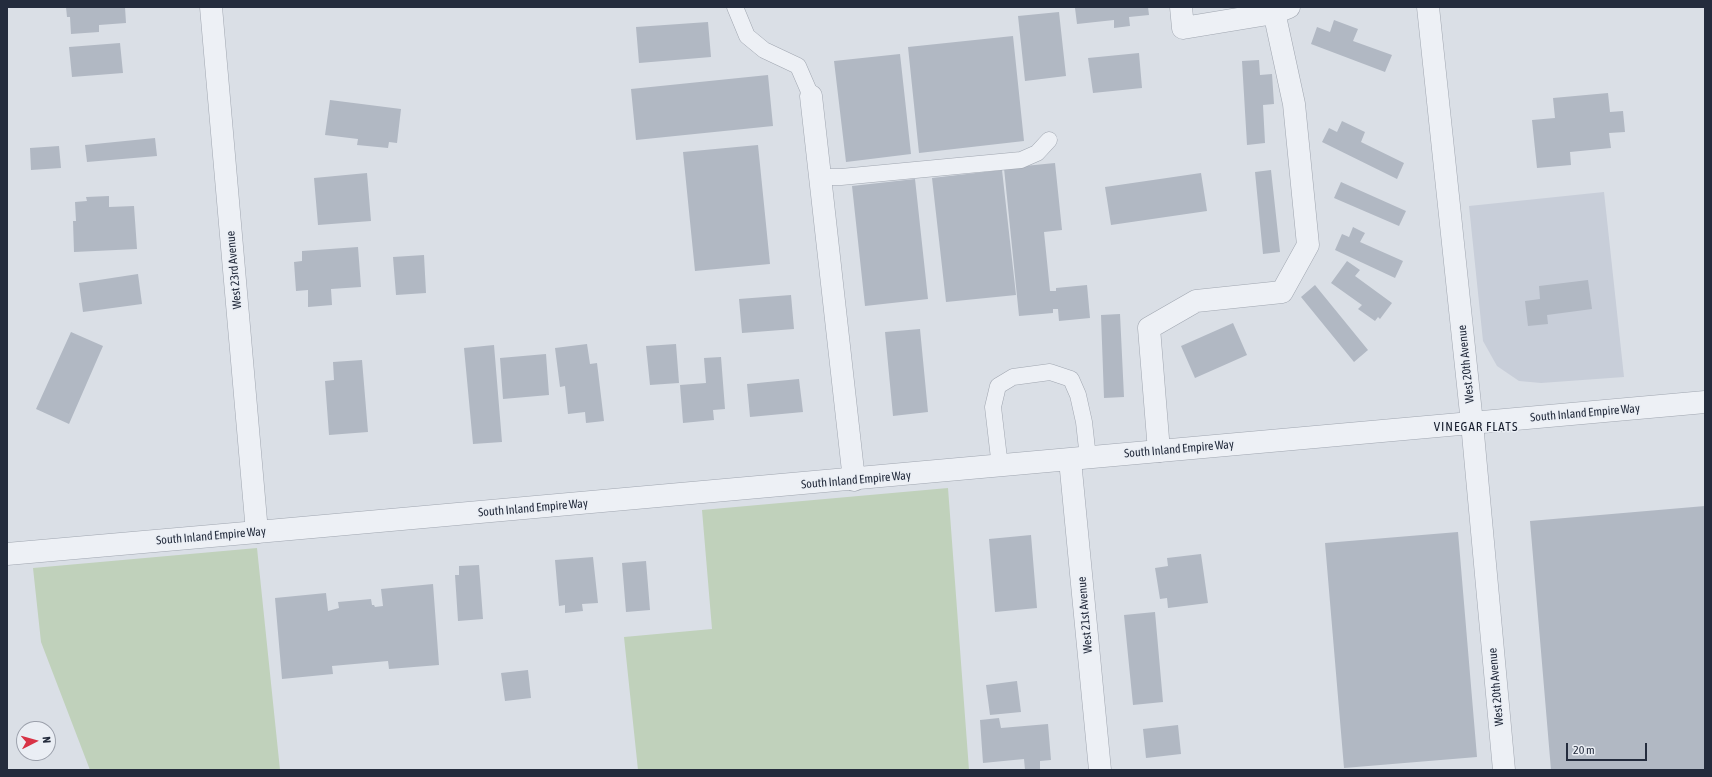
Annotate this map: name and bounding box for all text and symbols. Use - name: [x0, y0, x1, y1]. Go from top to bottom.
- street label: West 23rd Avenue: [223, 230, 245, 310]
- street label: West 20th Avenue: [1455, 324, 1477, 404]
- street label: South Inland Empire Way: [1530, 401, 1640, 425]
- district label: VINEGAR FLATS: [1434, 419, 1518, 435]
- street label: South Inland Empire Way: [1124, 437, 1234, 461]
- street label: South Inland Empire Way: [801, 468, 911, 492]
- street label: South Inland Empire Way: [478, 496, 588, 520]
- street label: South Inland Empire Way: [156, 524, 266, 548]
- street label: West 21st Avenue: [1074, 576, 1096, 654]
- street label: West 20th Avenue: [1485, 647, 1507, 727]
- north arrow: [16, 721, 56, 761]
- scale bar: [1568, 735, 1649, 761]
- text: N: [41, 736, 53, 744]
- text: 20 m: [1573, 743, 1595, 757]

